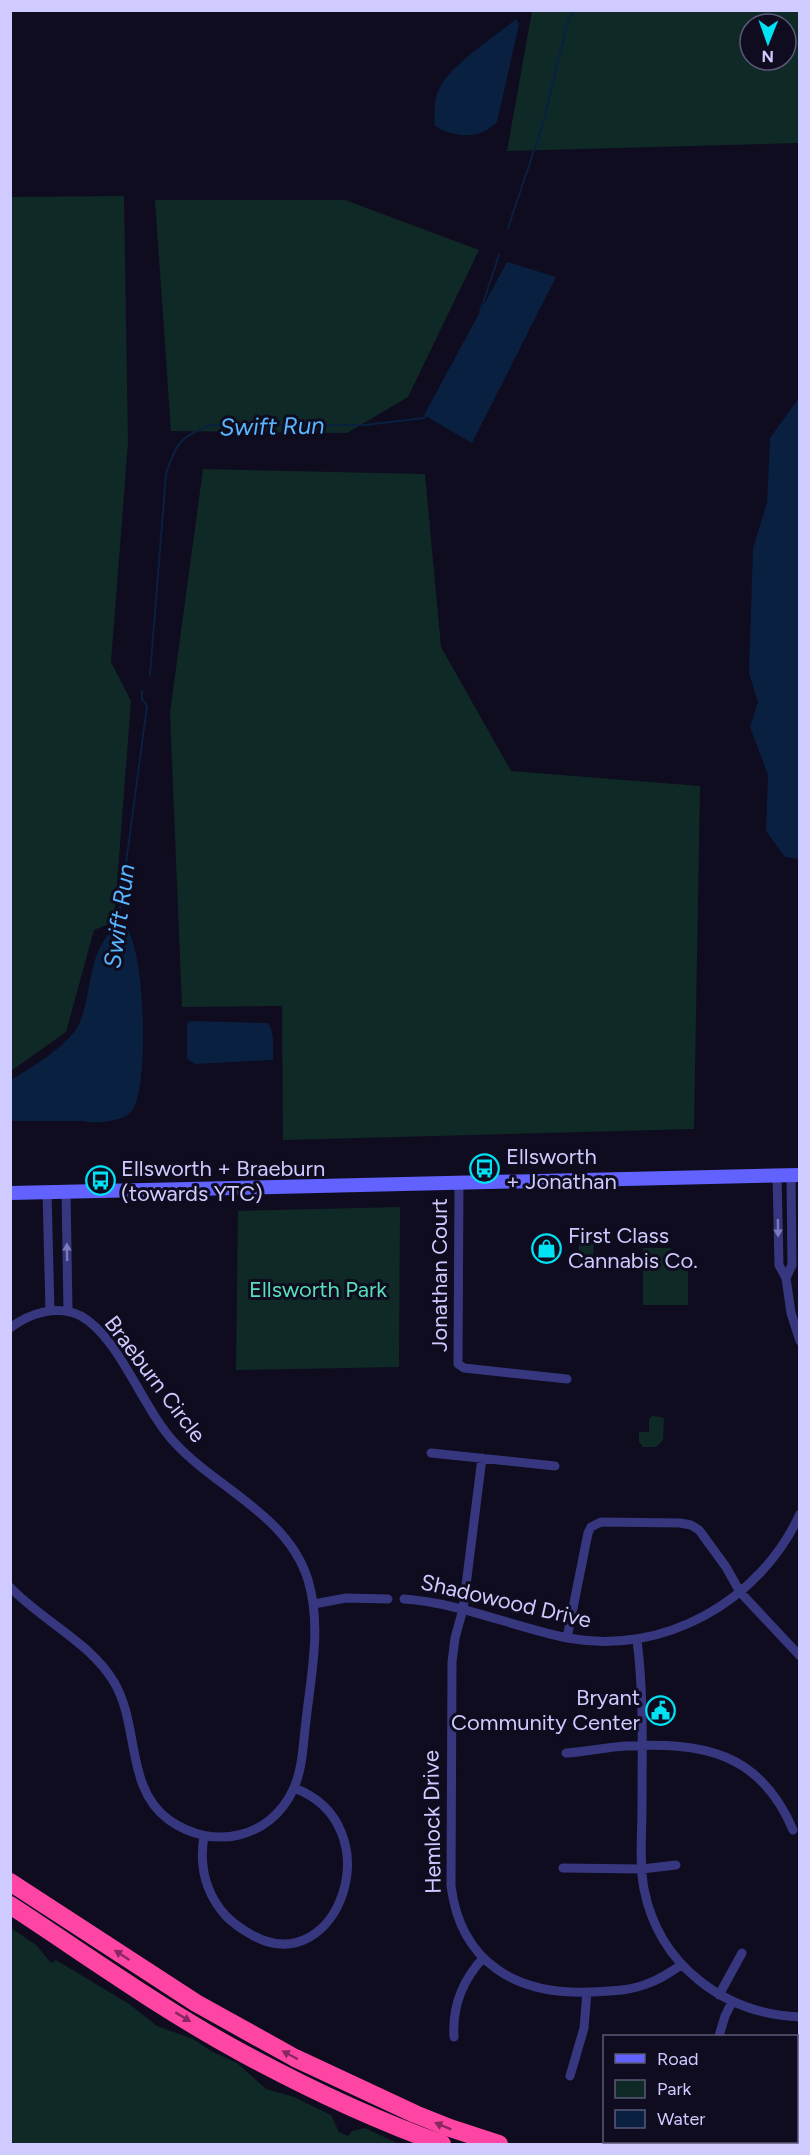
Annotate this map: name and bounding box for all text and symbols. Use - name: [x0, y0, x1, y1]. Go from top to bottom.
- north arrow: [738, 12, 798, 72]
- text: N: [761, 47, 774, 66]
- water label: Swift Run: [219, 411, 325, 441]
- water label: Swift Run: [97, 862, 141, 970]
- place label: Ellsworth + Jonathan: [506, 1143, 617, 1195]
- bus stop icon: Ellsworth + Jonathan: [469, 1153, 501, 1185]
- place label: Ellsworth + Braeburn (towards YTC): [121, 1155, 325, 1207]
- bus stop icon: Ellsworth + Braeburn (towards YTC): [84, 1165, 116, 1197]
- street label: Jonathan Court: [426, 1198, 453, 1352]
- one-way arrow: [774, 1218, 783, 1237]
- place label: First Class Cannabis Co.: [568, 1222, 698, 1274]
- shop icon: First Class Cannabis Co.: [531, 1232, 563, 1264]
- one-way arrow: [62, 1243, 72, 1262]
- park label: Ellsworth Park: [249, 1276, 387, 1303]
- street label: Braeburn Circle: [99, 1310, 211, 1448]
- street label: Shadowood Drive: [418, 1568, 594, 1634]
- place label: Bryant Community Center: [451, 1684, 641, 1736]
- public building icon: Bryant Community Center: [645, 1694, 677, 1726]
- street label: Hemlock Drive: [417, 1750, 447, 1894]
- one-way arrow: [114, 1950, 130, 1961]
- one-way arrow: [175, 2012, 191, 2023]
- legend: [603, 2035, 798, 2143]
- text: Road: [657, 2048, 698, 2070]
- one-way arrow: [281, 2050, 298, 2060]
- text: Park: [657, 2078, 692, 2100]
- text: Water: [657, 2108, 705, 2130]
- one-way arrow: [434, 2121, 452, 2131]

